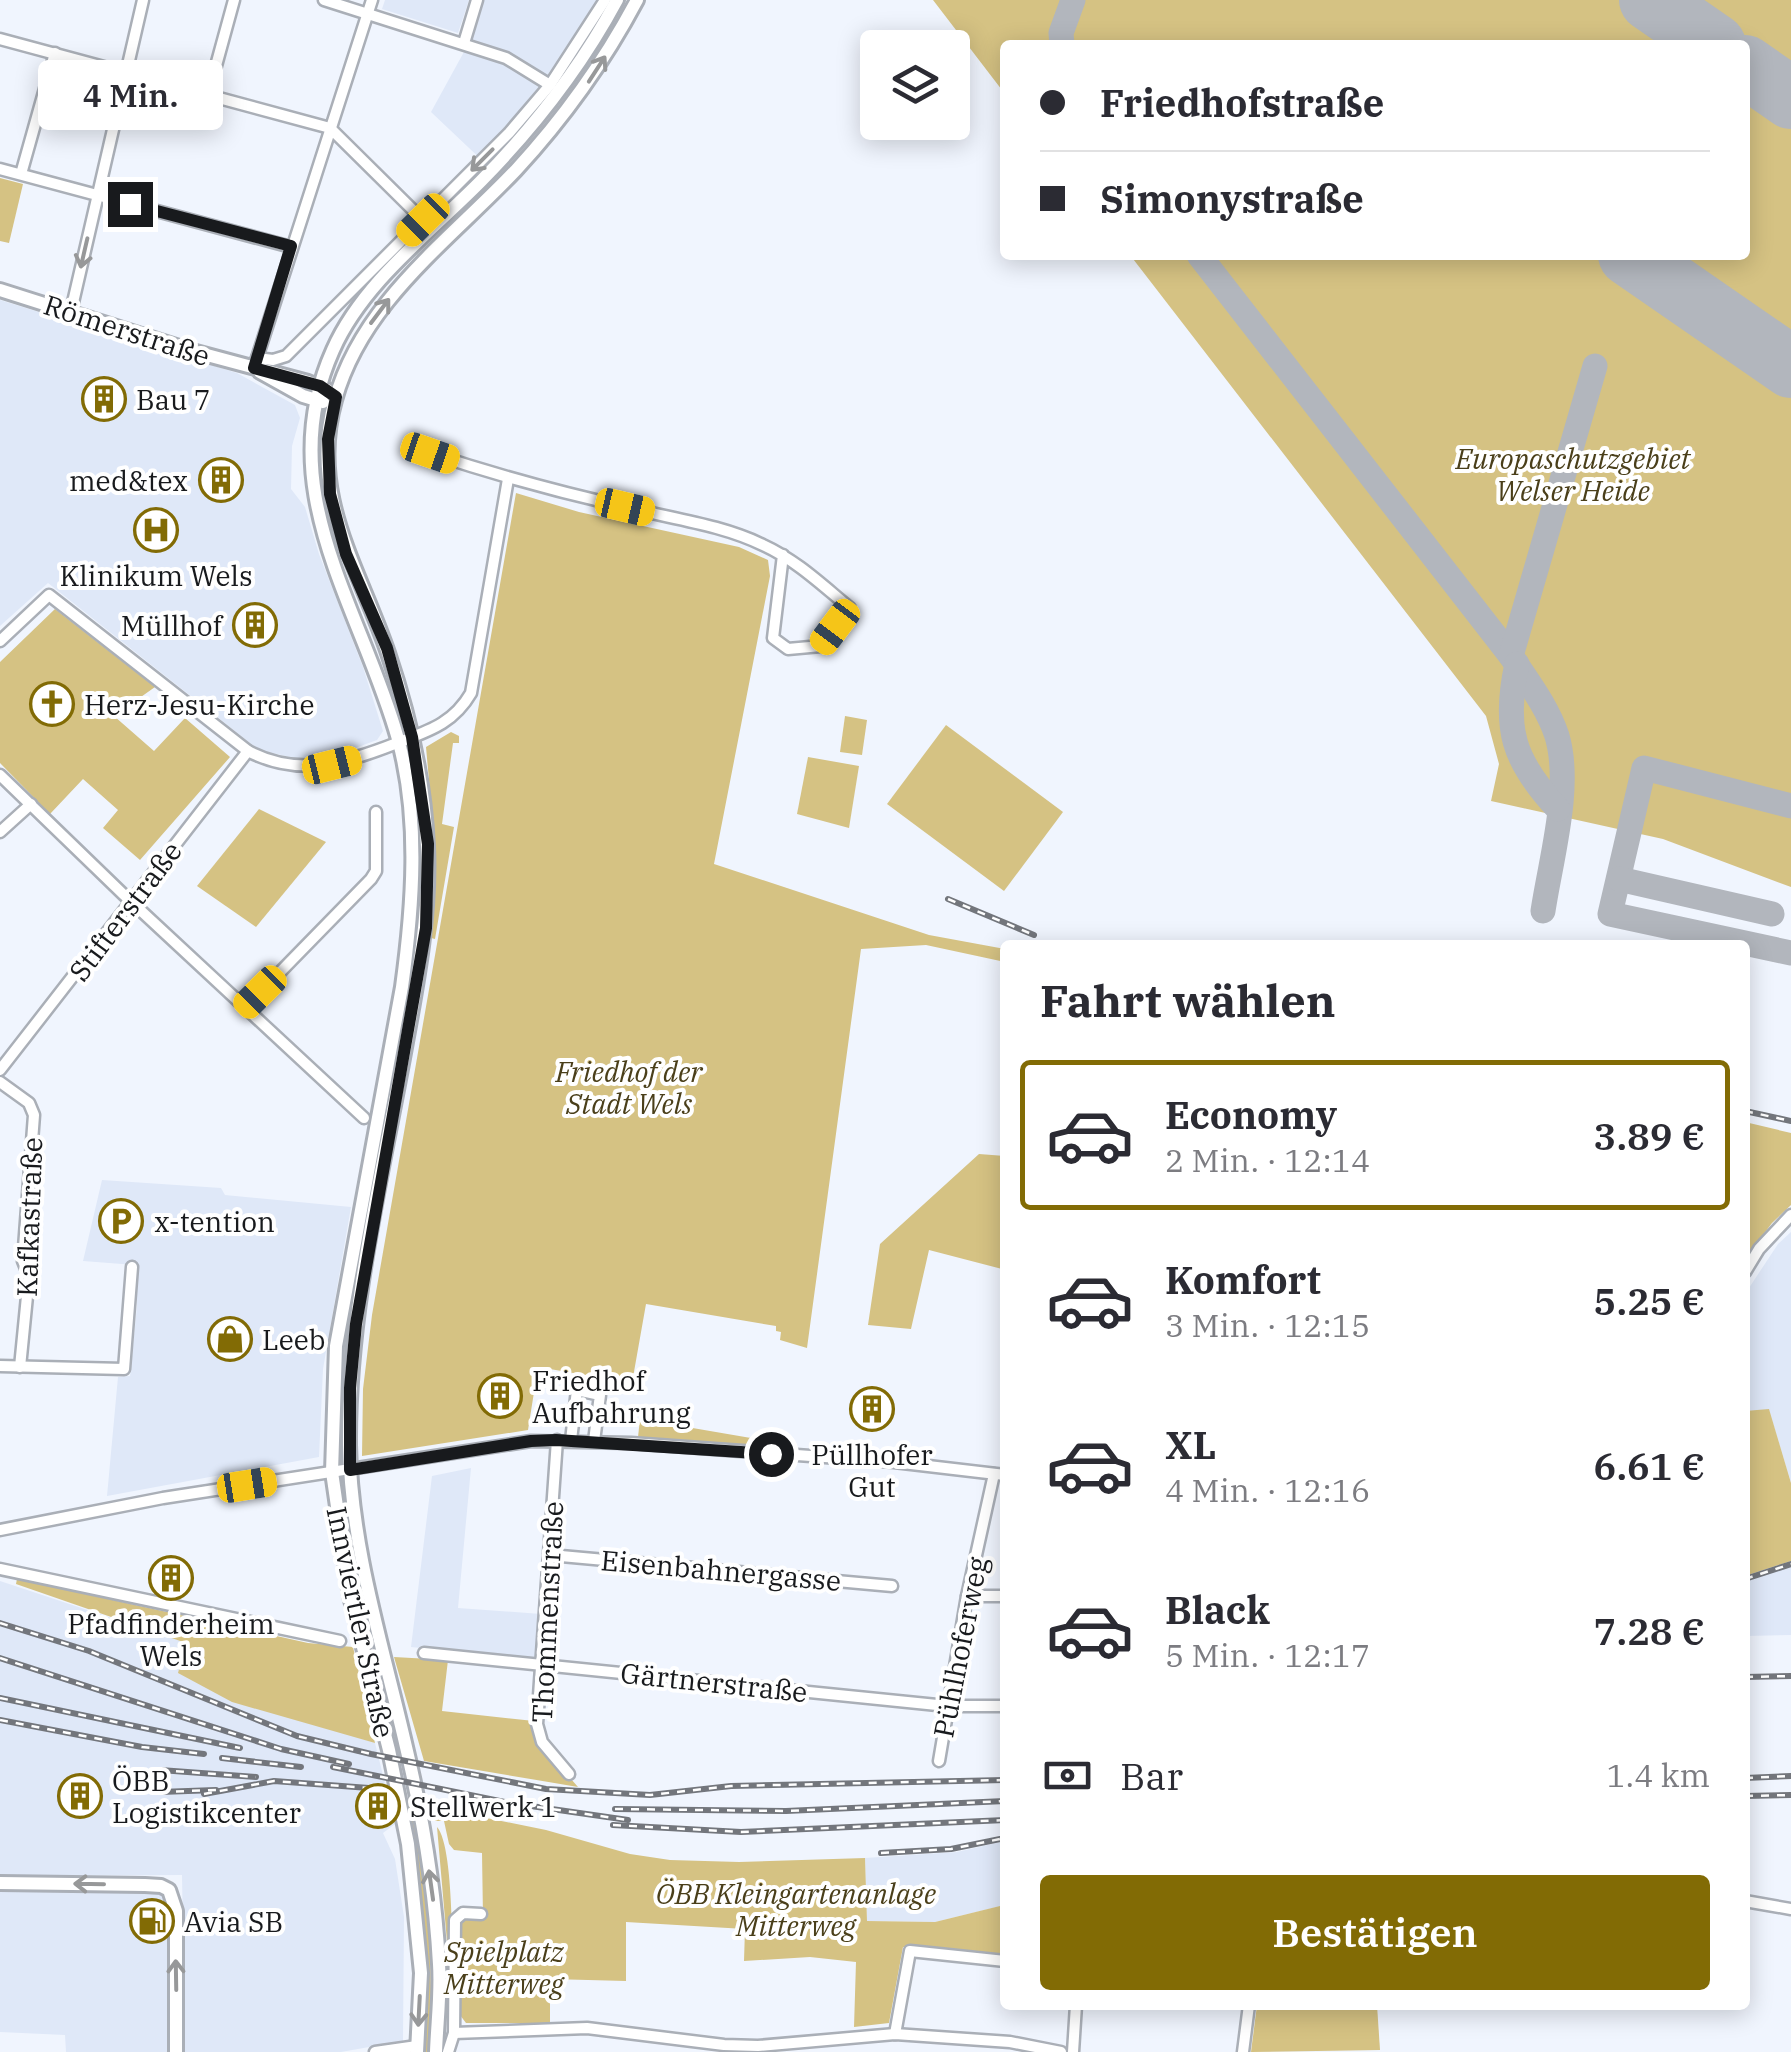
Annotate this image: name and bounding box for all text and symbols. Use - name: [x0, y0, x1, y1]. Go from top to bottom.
- map controls: [860, 30, 970, 140]
- button: layers: [860, 30, 970, 140]
- one-way arrow: [586, 55, 607, 84]
- callout: 4 Min.: [38, 59, 222, 129]
- text: 4 Min.: [83, 74, 178, 116]
- text: Friedhofstraße: [1100, 78, 1384, 127]
- one-way arrow: [471, 148, 495, 172]
- text: Simonystraße: [1100, 174, 1364, 223]
- route end: [108, 182, 153, 227]
- car: [391, 188, 455, 252]
- one-way arrow: [74, 236, 92, 268]
- street label: Römerstraße: [39, 286, 215, 374]
- one-way arrow: [370, 298, 391, 325]
- building icon: Bau 7: [81, 376, 127, 422]
- place label: Bau 7: [136, 381, 211, 418]
- car: [397, 429, 463, 477]
- park label: Europaschutzgebiet Welser Heide: [1454, 440, 1692, 509]
- building icon: med&tex: [198, 457, 244, 503]
- place label: med&tex: [69, 462, 188, 499]
- car: [592, 486, 658, 528]
- hospital icon: Klinikum Wels: [133, 507, 179, 553]
- place label: Klinikum Wels: [59, 557, 253, 594]
- car: [805, 594, 865, 660]
- building icon: Müllhof: [232, 602, 278, 648]
- place label: Müllhof: [121, 607, 224, 644]
- church icon: Herz-Jesu-Kirche: [29, 681, 75, 727]
- place label: Herz-Jesu-Kirche: [84, 686, 314, 723]
- car: [299, 743, 365, 787]
- street label: Stifterstraße: [60, 834, 190, 988]
- car: [228, 960, 292, 1024]
- text: Fahrt wählen: [1040, 971, 1335, 1029]
- park label: Friedhof der Stadt Wels: [554, 1053, 703, 1122]
- icon: car: [1045, 1090, 1135, 1180]
- text: Economy: [1165, 1090, 1337, 1139]
- text: 3.89 €: [1594, 1111, 1705, 1160]
- street label: Kafkastraße: [8, 1137, 50, 1297]
- text: 2 Min. · 12:14: [1165, 1139, 1370, 1181]
- parking icon: x-tention: [98, 1198, 144, 1244]
- place label: x-tention: [154, 1203, 275, 1240]
- icon: car: [1045, 1255, 1135, 1345]
- text: Komfort: [1165, 1255, 1321, 1304]
- text: 5.25 €: [1594, 1276, 1705, 1325]
- text: 3 Min. · 12:15: [1165, 1304, 1370, 1346]
- shop icon: Leeb: [207, 1316, 253, 1362]
- place label: Leeb: [262, 1321, 325, 1358]
- place label: Friedhof Aufbahrung: [532, 1362, 691, 1431]
- building icon: Friedhof Aufbahrung: [477, 1373, 523, 1419]
- building icon: Püllhofer Gut: [849, 1386, 895, 1432]
- icon: car: [1045, 1420, 1135, 1510]
- text: XL: [1165, 1420, 1216, 1469]
- route start: [749, 1432, 794, 1477]
- place label: Püllhofer Gut: [811, 1436, 933, 1505]
- text: 6.61 €: [1594, 1441, 1705, 1490]
- car: [215, 1465, 279, 1505]
- text: 4 Min. · 12:16: [1165, 1469, 1370, 1511]
- street label: Thommenstraße: [523, 1500, 571, 1724]
- street label: Innviertler Straße: [318, 1503, 404, 1741]
- street label: Eisenbahnergasse: [599, 1541, 843, 1599]
- street label: Pühlhoferweg: [924, 1554, 996, 1740]
- building icon: Pfadfinderheim Wels: [148, 1555, 194, 1601]
- icon: car: [1045, 1585, 1135, 1675]
- text: Black: [1165, 1585, 1270, 1634]
- place label: Pfadfinderheim Wels: [67, 1605, 275, 1674]
- text: 7.28 €: [1594, 1606, 1705, 1655]
- text: 5 Min. · 12:17: [1165, 1634, 1370, 1676]
- street label: Gärtnerstraße: [619, 1654, 809, 1710]
- icon: cash: [1040, 1748, 1095, 1803]
- text: Bar: [1120, 1751, 1183, 1800]
- text: 1.4 km: [1606, 1754, 1710, 1796]
- place label: ÖBB Logistikcenter: [112, 1762, 302, 1831]
- building icon: ÖBB Logistikcenter: [57, 1773, 103, 1819]
- building icon: Stellwerk 1: [355, 1783, 401, 1829]
- place label: Stellwerk 1: [410, 1788, 557, 1825]
- one-way arrow: [421, 1869, 439, 1902]
- one-way arrow: [74, 1875, 106, 1894]
- park label: ÖBB Kleingartenanlage Mitterweg: [656, 1875, 937, 1944]
- button: Bestätigen: [1040, 1875, 1710, 1990]
- fuel station icon: Avia SB: [129, 1898, 175, 1944]
- place label: Avia SB: [184, 1903, 283, 1940]
- park label: Spielplatz Mitterweg: [443, 1933, 565, 2002]
- one-way arrow: [167, 1959, 186, 1991]
- one-way arrow: [409, 1994, 428, 2027]

